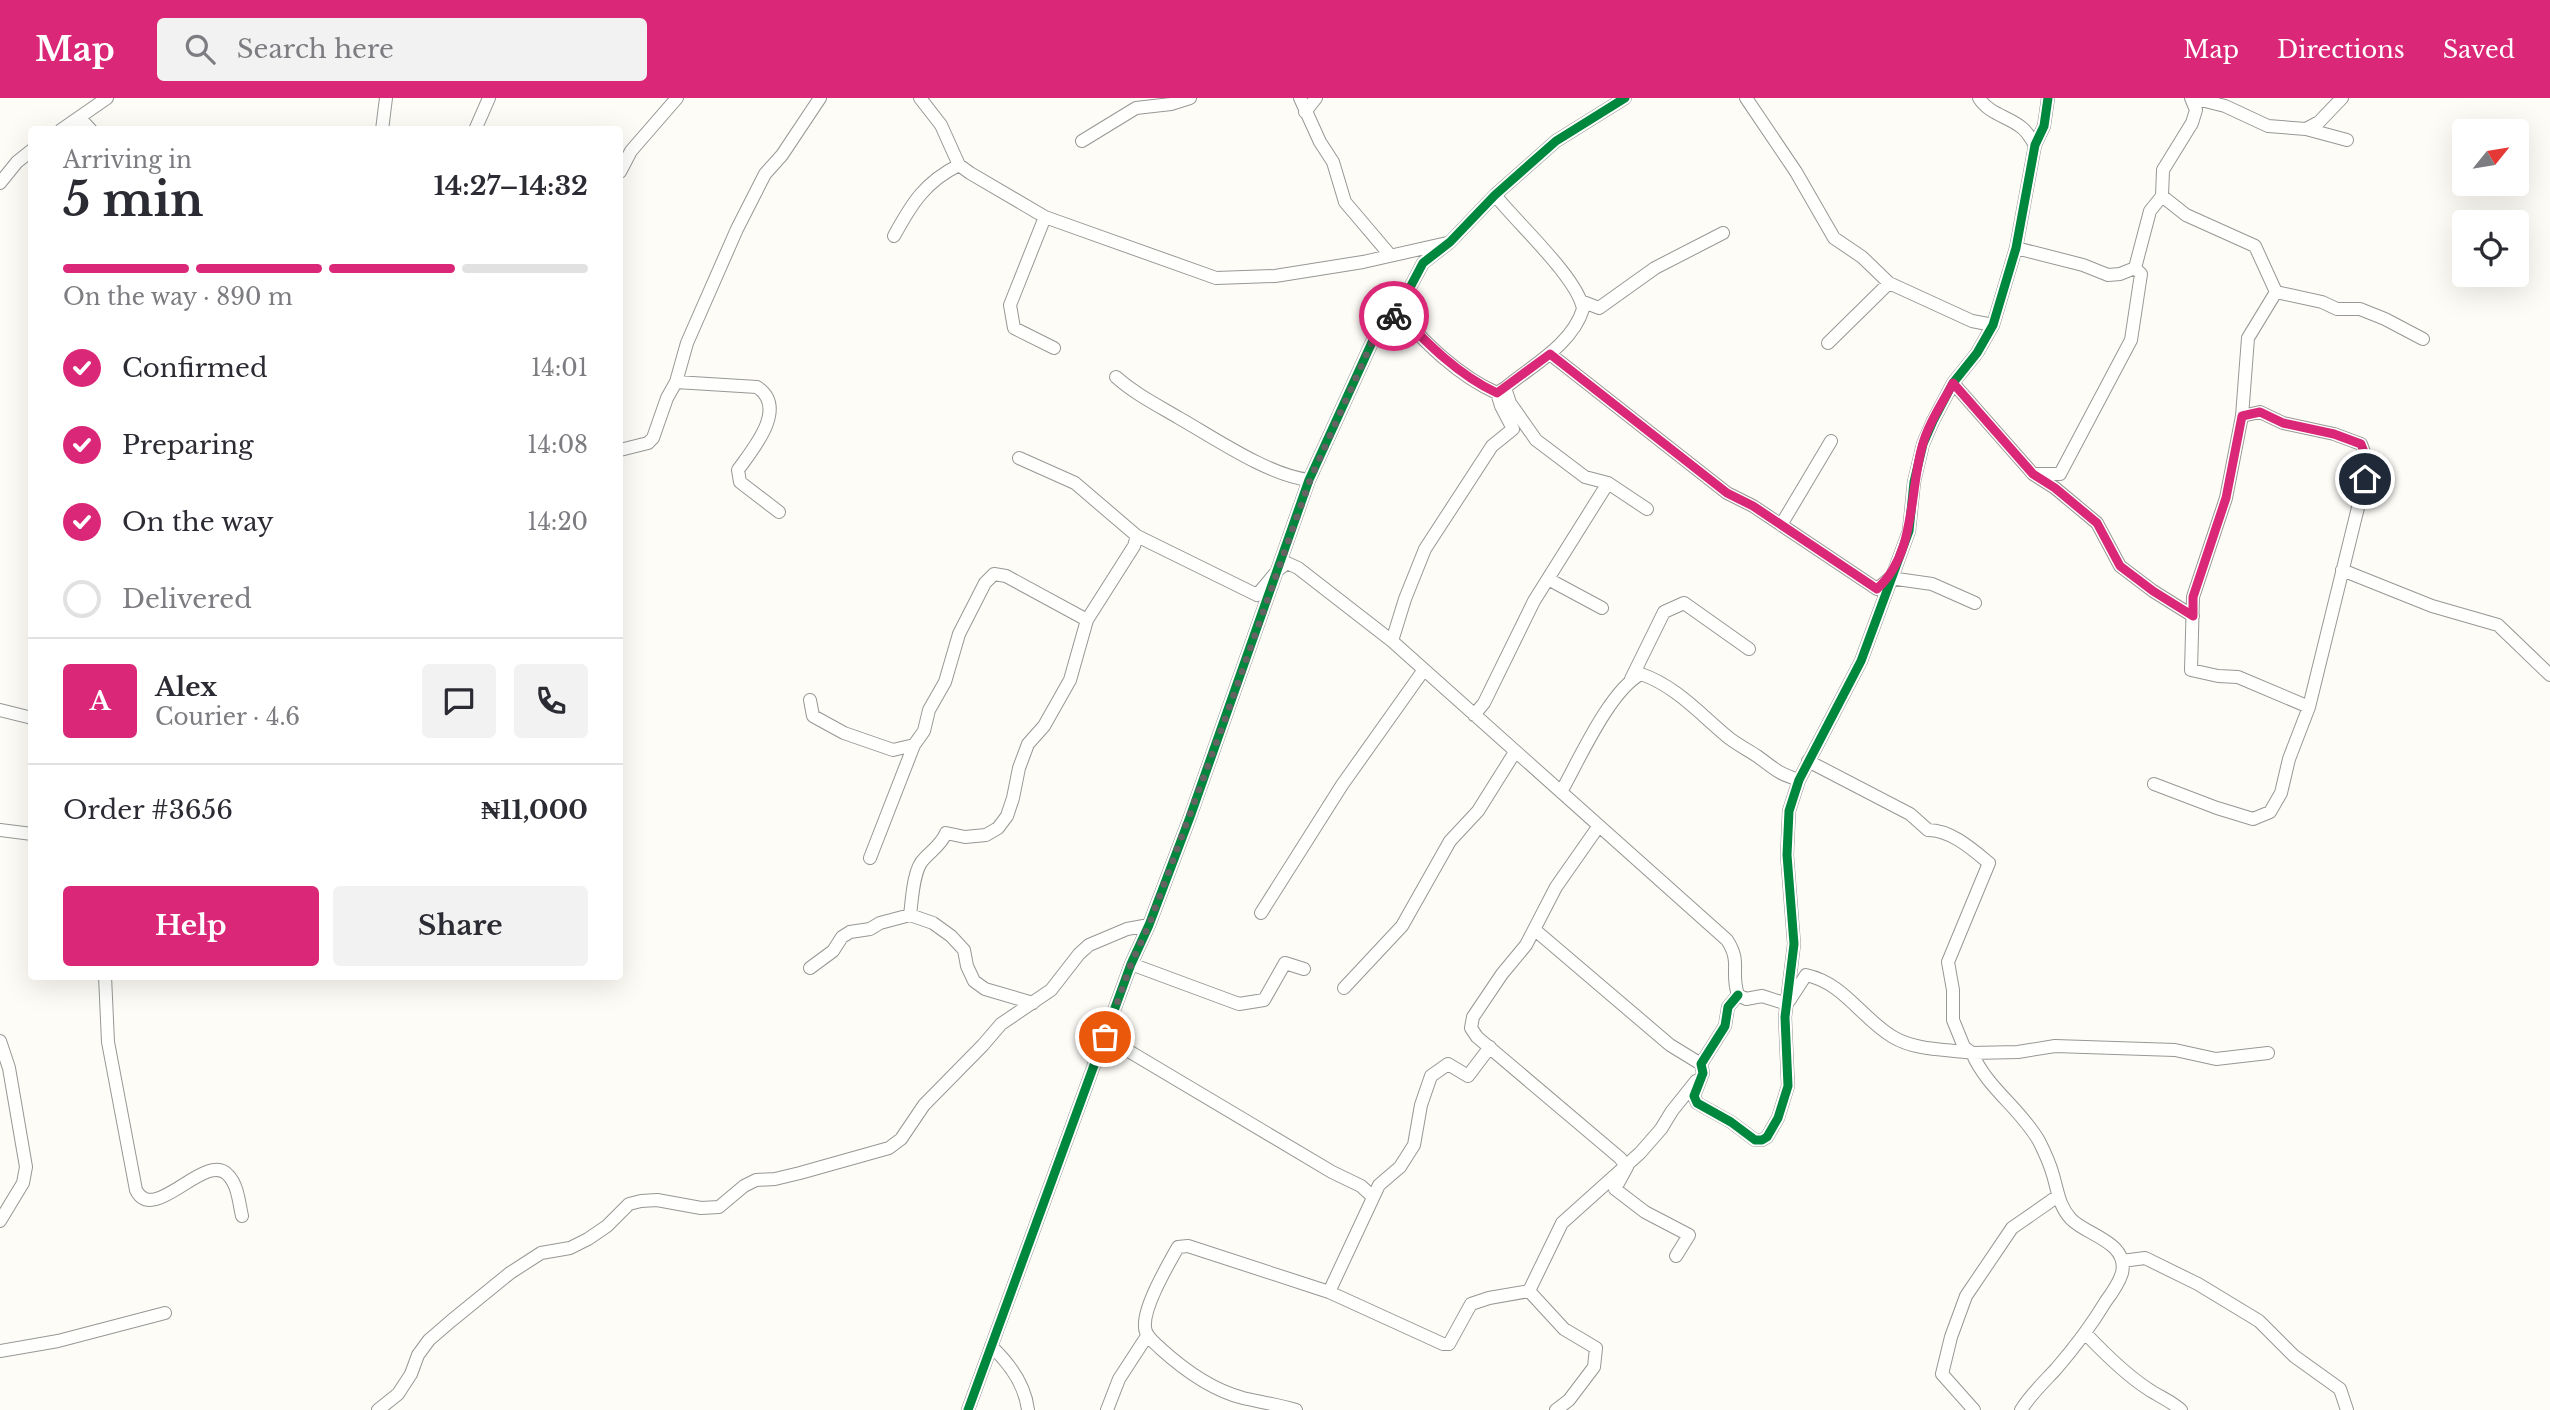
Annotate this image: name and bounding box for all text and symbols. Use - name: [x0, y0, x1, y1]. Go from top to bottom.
- search box: [157, 18, 647, 81]
- text: Map: [35, 29, 115, 70]
- icon: search: [181, 30, 219, 68]
- text: Search here: [237, 33, 394, 65]
- text: Map: [2183, 35, 2239, 64]
- text: Directions: [2277, 35, 2405, 64]
- text: Saved: [2443, 35, 2515, 64]
- north arrow: [2452, 119, 2529, 196]
- map controls: [2452, 119, 2529, 287]
- text: Arriving in: [63, 146, 192, 174]
- text: 14:27–14:32: [434, 170, 588, 202]
- text: 5 min: [63, 171, 204, 228]
- button: locate: [2452, 210, 2529, 287]
- courier: [1359, 281, 1429, 351]
- text: On the way · 890 m: [63, 283, 293, 311]
- icon: bike: [1375, 297, 1413, 335]
- icon: check: [63, 349, 101, 387]
- text: Confirmed: [122, 352, 267, 384]
- text: 14:01: [531, 354, 588, 382]
- icon: check: [63, 426, 101, 464]
- text: Preparing: [122, 429, 254, 461]
- text: 14:08: [527, 431, 588, 459]
- pin: [2335, 449, 2395, 509]
- icon: home: [2346, 460, 2384, 498]
- icon: check: [63, 503, 101, 541]
- text: On the way: [122, 506, 274, 538]
- text: 14:20: [527, 508, 588, 536]
- text: Delivered: [122, 583, 252, 615]
- button: chat: [422, 664, 496, 738]
- button: phone: [514, 664, 588, 738]
- text: Alex: [155, 671, 217, 703]
- text: A: [89, 685, 111, 717]
- text: Courier · 4.6: [155, 703, 300, 731]
- text: Order #3656: [63, 794, 233, 826]
- text: ₦11,000: [481, 794, 588, 826]
- button: Help: [63, 886, 319, 966]
- button: Share: [333, 886, 588, 966]
- pin: [1075, 1007, 1135, 1067]
- icon: bag: [1086, 1018, 1124, 1056]

